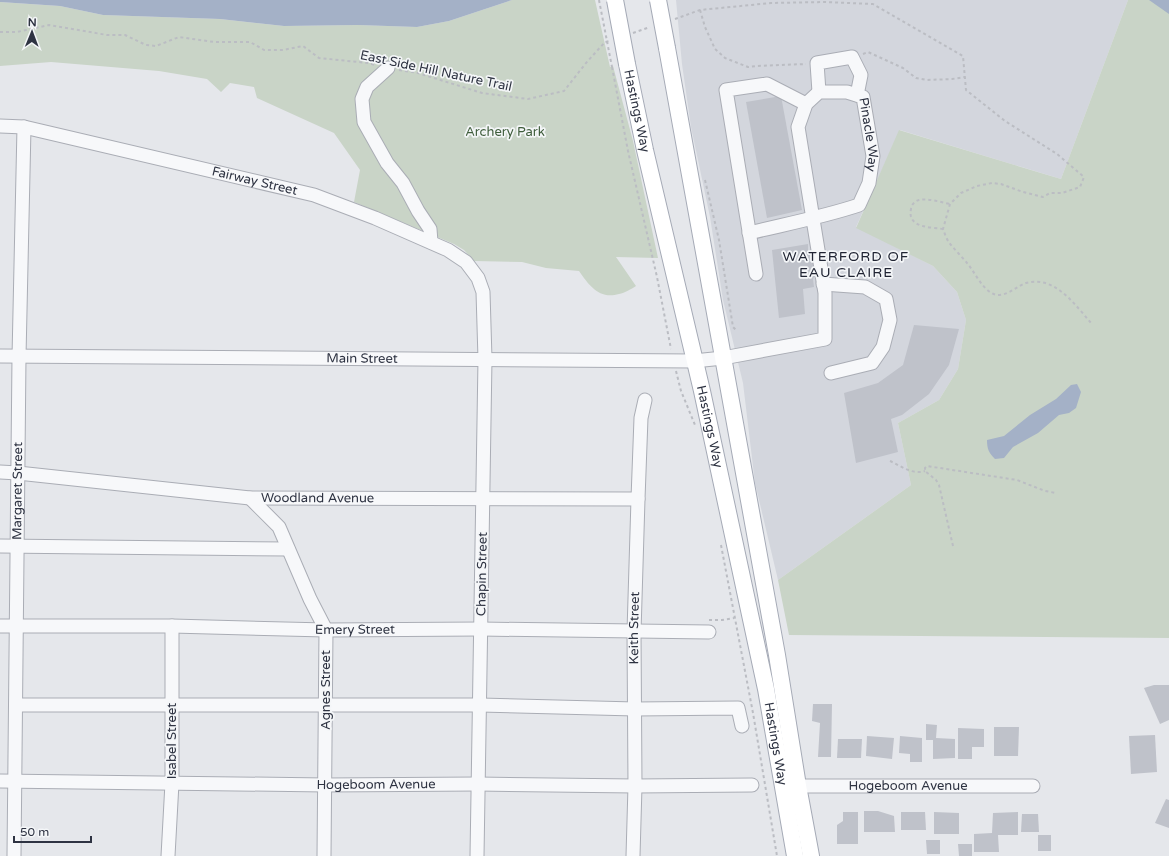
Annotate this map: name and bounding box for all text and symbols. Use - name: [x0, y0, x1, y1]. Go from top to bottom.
- north arrow: [12, 12, 52, 52]
- text: N: [28, 16, 37, 29]
- street label: East Side Hill Nature Trail: [359, 47, 513, 95]
- street label: Hastings Way: [620, 68, 653, 154]
- street label: Pinacle Way: [855, 96, 881, 173]
- park label: Archery Park: [465, 124, 545, 140]
- street label: Fairway Street: [210, 163, 299, 199]
- district label: WATERFORD OF EAU CLAIRE: [783, 248, 909, 281]
- street label: Main Street: [326, 350, 398, 367]
- street label: Hastings Way: [693, 384, 726, 470]
- street label: Margaret Street: [9, 442, 26, 540]
- street label: Woodland Avenue: [261, 490, 374, 506]
- street label: Chapin Street: [473, 532, 491, 616]
- street label: Keith Street: [626, 591, 643, 664]
- street label: Emery Street: [315, 622, 395, 638]
- street label: Agnes Street: [318, 650, 334, 730]
- street label: Hastings Way: [760, 701, 791, 787]
- street label: Isabel Street: [164, 703, 180, 779]
- street label: Hogeboom Avenue: [316, 776, 436, 793]
- street label: Hogeboom Avenue: [848, 778, 968, 794]
- scale bar: [14, 818, 91, 844]
- text: 50 m: [20, 825, 49, 839]

